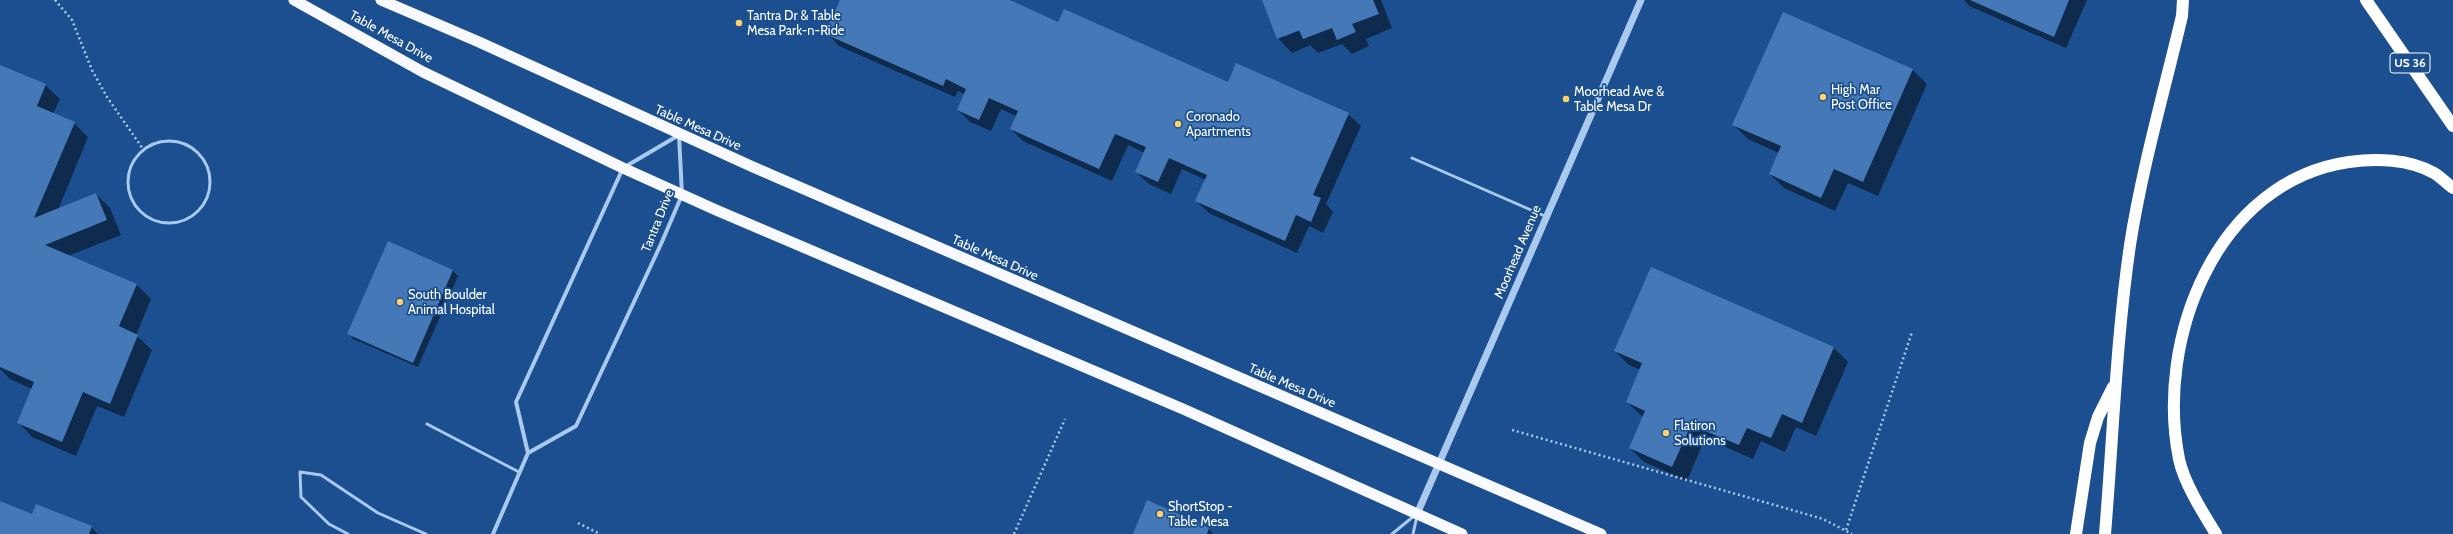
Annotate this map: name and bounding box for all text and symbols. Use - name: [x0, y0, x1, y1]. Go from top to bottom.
- street label: Table Mesa Drive: [347, 8, 435, 66]
- place label: Tantra Dr & Table Mesa Park-n-Ride: [747, 8, 844, 39]
- marker: Tantra Dr & Table Mesa Park-n-Ride: [734, 18, 744, 28]
- road number: US 36: [2390, 53, 2430, 73]
- place label: High Mar Post Office: [1831, 82, 1892, 113]
- place label: Moorhead Ave & Table Mesa Dr: [1574, 84, 1664, 115]
- marker: High Mar Post Office: [1818, 92, 1828, 102]
- marker: Moorhead Ave & Table Mesa Dr: [1561, 94, 1571, 104]
- street label: Table Mesa Drive: [652, 102, 744, 154]
- place label: Coronado Apartments: [1186, 109, 1251, 140]
- marker: Coronado Apartments: [1173, 119, 1183, 129]
- street label: Tantra Drive: [638, 187, 678, 255]
- street label: Moorhead Avenue: [1491, 203, 1545, 301]
- street label: Table Mesa Drive: [949, 232, 1041, 284]
- place label: South Boulder Animal Hospital: [408, 287, 495, 318]
- marker: South Boulder Animal Hospital: [395, 297, 405, 307]
- street label: Table Mesa Drive: [1246, 361, 1338, 411]
- place label: Flatiron Solutions: [1674, 418, 1726, 449]
- marker: Flatiron Solutions: [1661, 428, 1671, 438]
- place label: ShortStop - Table Mesa: [1168, 499, 1233, 530]
- marker: ShortStop - Table Mesa: [1155, 509, 1165, 519]

